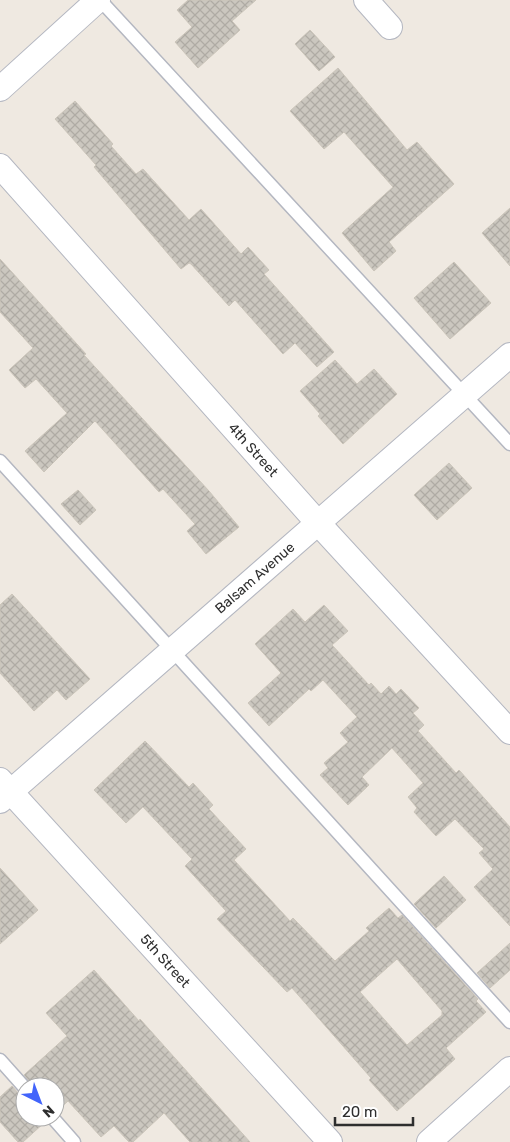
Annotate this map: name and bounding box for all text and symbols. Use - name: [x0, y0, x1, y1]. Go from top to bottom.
- street label: 4th Street: [224, 420, 282, 481]
- street label: Balsam Avenue: [212, 539, 298, 617]
- street label: 5th Street: [137, 931, 194, 992]
- north arrow: [15, 1077, 65, 1127]
- scale bar: [335, 1094, 412, 1126]
- text: N: [39, 1102, 58, 1121]
- text: 20 m: [342, 1103, 377, 1121]

